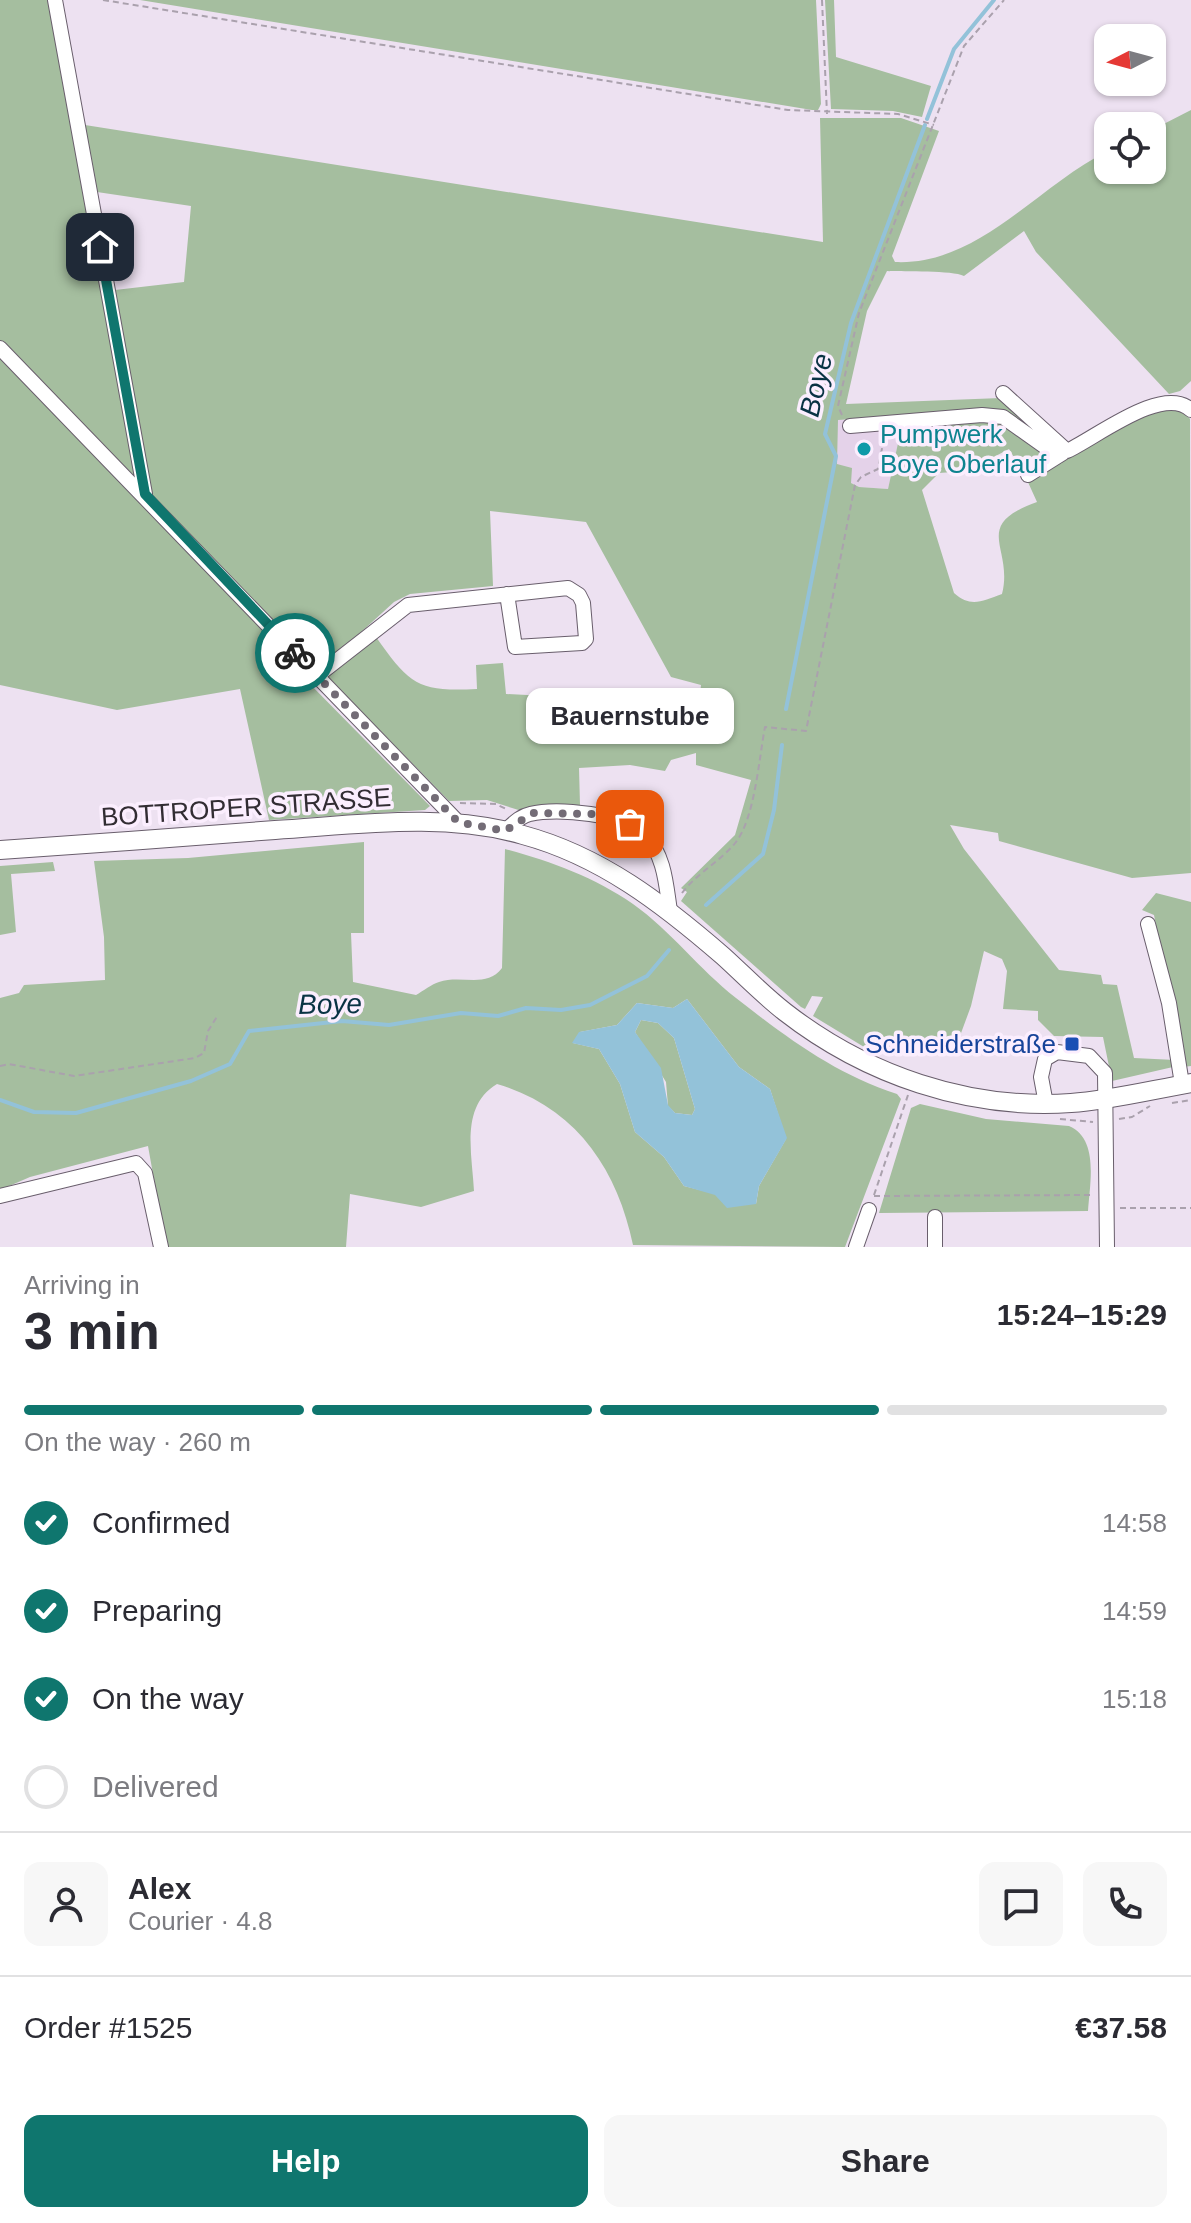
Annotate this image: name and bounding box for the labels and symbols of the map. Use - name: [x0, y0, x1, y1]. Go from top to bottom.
- north arrow: [1094, 24, 1166, 96]
- pin: [66, 213, 134, 281]
- water label: Boye: [794, 350, 838, 420]
- place label: Pumpwerk Boye Oberlauf: [880, 419, 1047, 479]
- marker: Pumpwerk Boye Oberlauf: [855, 440, 873, 458]
- courier: [255, 613, 335, 693]
- callout: Bauernstube: [526, 688, 734, 744]
- street label: BOTTROPER STRASSE: [100, 782, 392, 832]
- pin: [596, 790, 664, 858]
- water label: Boye: [298, 988, 362, 1020]
- place label: Schneiderstraße: [865, 1029, 1056, 1059]
- marker: Schneiderstraße: [1063, 1035, 1081, 1053]

